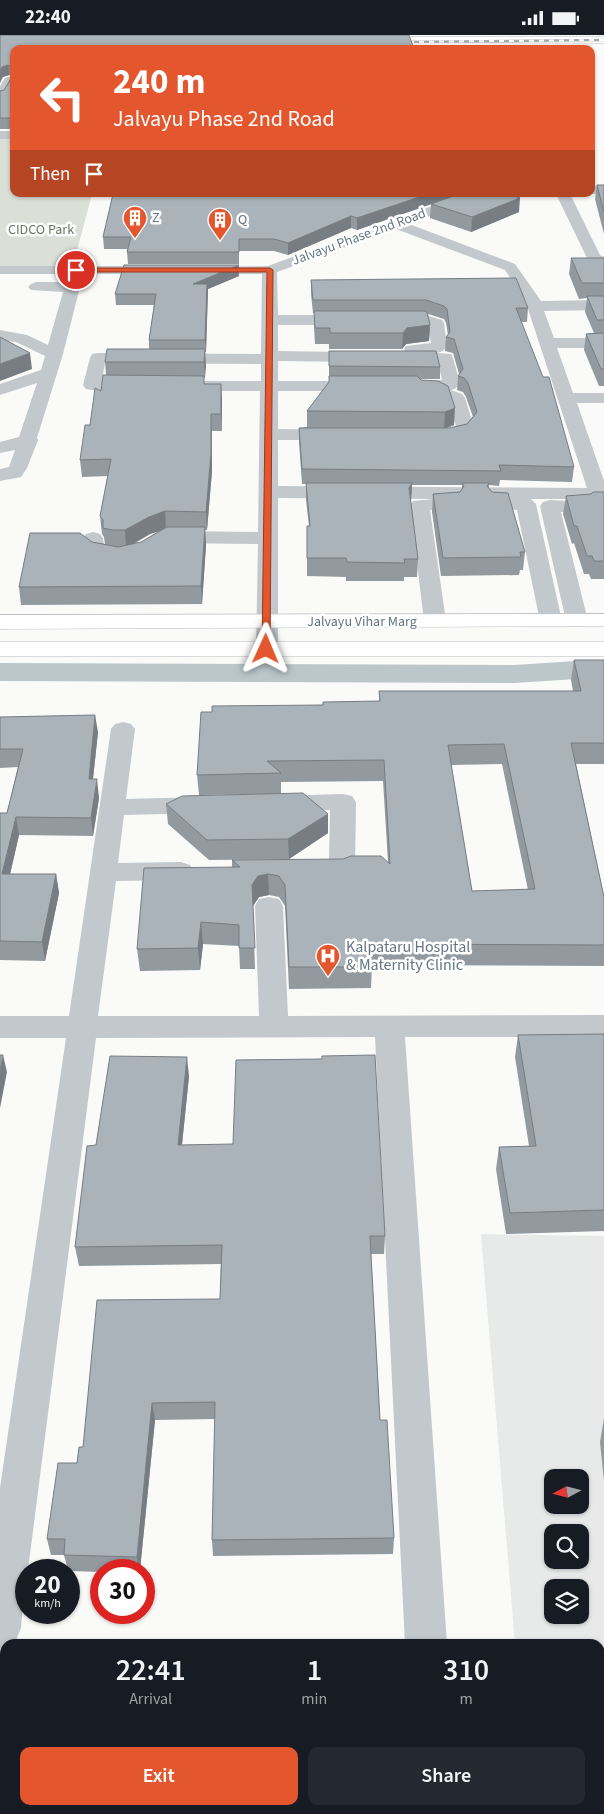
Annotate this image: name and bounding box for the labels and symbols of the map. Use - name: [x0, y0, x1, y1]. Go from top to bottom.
- street label: Jalvayu Phase 2nd Road: [289, 203, 429, 271]
- building icon: Z: [122, 205, 148, 239]
- building icon: Q: [207, 207, 233, 241]
- place label: Z: [152, 208, 160, 228]
- place label: Q: [238, 210, 247, 230]
- park label: CIDCO Park: [8, 220, 74, 240]
- pin: [55, 249, 97, 291]
- street label: Jalvayu Vihar Marg: [307, 612, 417, 632]
- position arrow: [239, 622, 291, 674]
- place label: Kalpataru Hospital & Maternity Clinic: [346, 936, 470, 976]
- hospital icon: Kalpataru Hospital & Maternity Clinic: [315, 943, 341, 977]
- north arrow: [544, 1469, 589, 1514]
- speed limit sign: 30: [90, 1559, 155, 1624]

